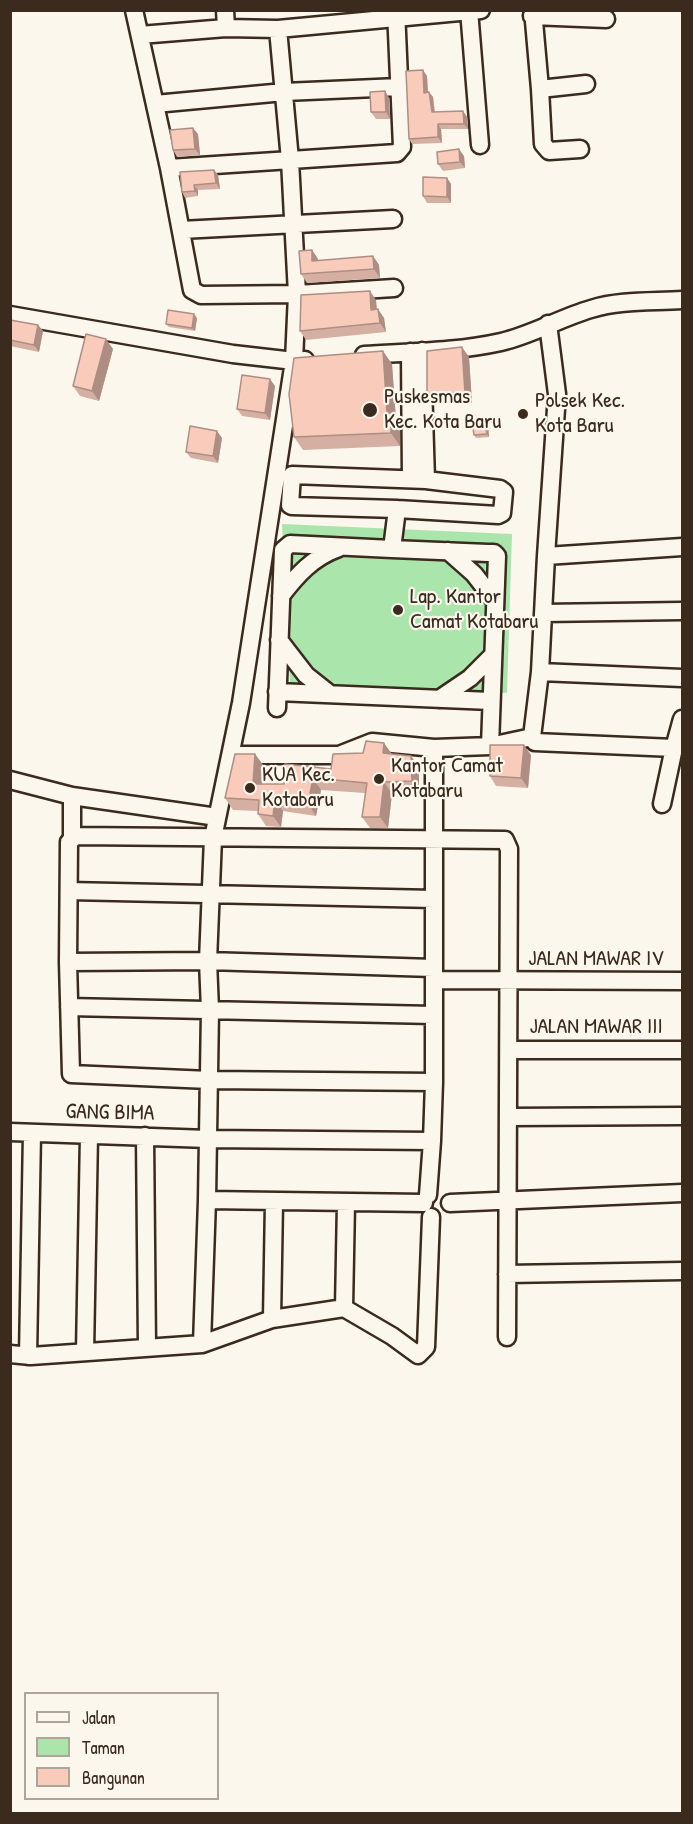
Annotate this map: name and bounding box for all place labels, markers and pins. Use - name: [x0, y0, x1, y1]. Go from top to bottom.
- place label: Puskesmas Kec. Kota Baru: [384, 384, 501, 436]
- place label: Polsek Kec. Kota Baru: [535, 388, 625, 440]
- marker: Puskesmas Kec. Kota Baru: [361, 401, 379, 419]
- marker: Polsek Kec. Kota Baru: [516, 407, 530, 421]
- place label: Lap. Kantor Camat Kotabaru: [410, 584, 538, 636]
- marker: Lap. Kantor Camat Kotabaru: [391, 603, 405, 617]
- place label: Kantor Camat Kotabaru: [391, 753, 503, 804]
- place label: KUA Kec. Kotabaru: [262, 762, 335, 813]
- marker: Kantor Camat Kotabaru: [372, 772, 386, 786]
- marker: KUA Kec. Kotabaru: [243, 781, 257, 795]

